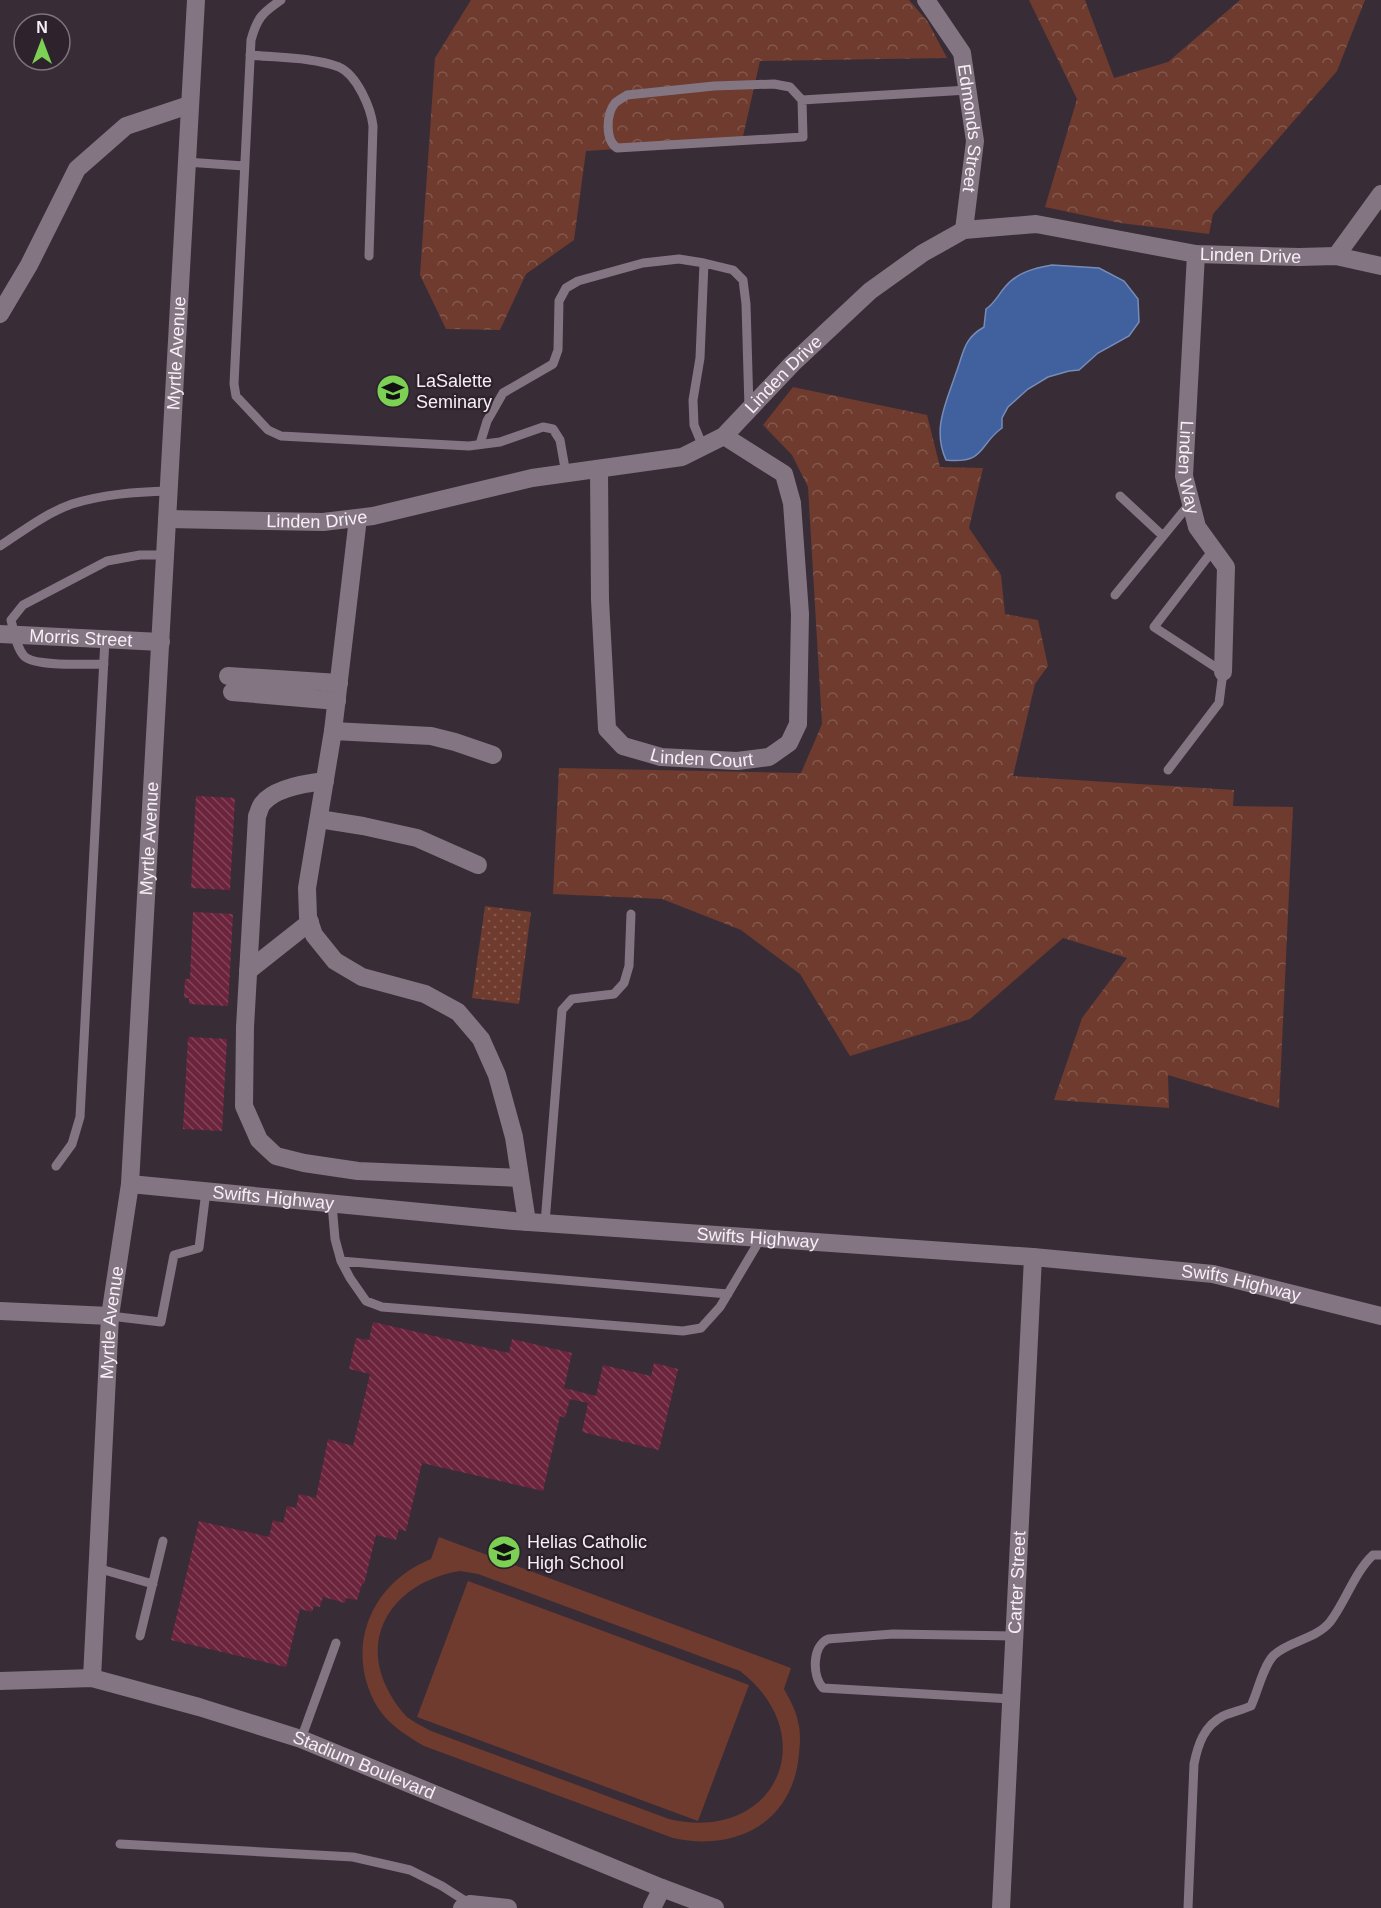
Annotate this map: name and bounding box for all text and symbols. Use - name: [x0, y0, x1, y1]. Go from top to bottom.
- north arrow: [12, 12, 72, 72]
- text: N: [36, 19, 48, 36]
- street label: Edmonds Street: [954, 63, 985, 193]
- street label: Linden Drive: [1200, 244, 1301, 267]
- street label: Myrtle Avenue: [163, 296, 189, 411]
- street label: Linden Drive: [741, 331, 826, 417]
- place label: LaSalette Seminary: [416, 371, 492, 412]
- school or university icon: LaSalette Seminary: [375, 373, 411, 409]
- street label: Linden Way: [1174, 420, 1203, 516]
- street label: Linden Drive: [266, 507, 368, 532]
- street label: Morris Street: [29, 625, 133, 651]
- street label: Linden Court: [648, 744, 754, 772]
- street label: Myrtle Avenue: [136, 781, 162, 896]
- street label: Swifts Highway: [212, 1182, 335, 1214]
- street label: Swifts Highway: [696, 1224, 819, 1252]
- street label: Swifts Highway: [1180, 1261, 1303, 1306]
- street label: Myrtle Avenue: [97, 1265, 127, 1380]
- street label: Carter Street: [1004, 1530, 1030, 1634]
- place label: Helias Catholic High School: [527, 1532, 647, 1573]
- school or university icon: Helias Catholic High School: [486, 1534, 522, 1570]
- street label: Stadium Boulevard: [290, 1727, 438, 1803]

